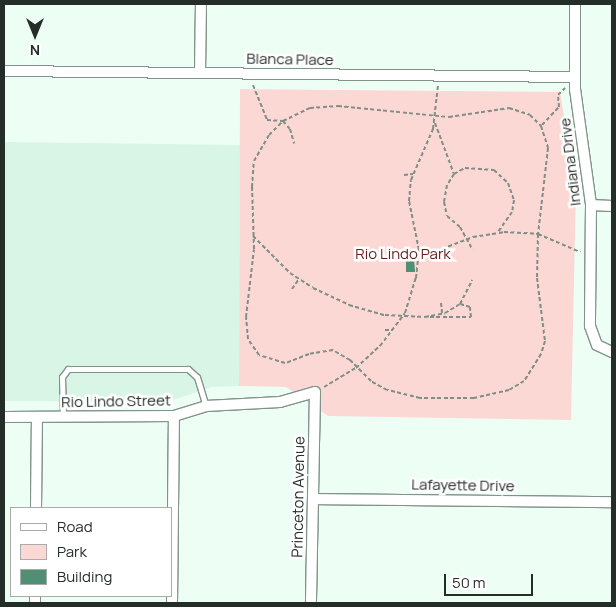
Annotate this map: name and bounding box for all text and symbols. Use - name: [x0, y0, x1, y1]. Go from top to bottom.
- north arrow: [10, 10, 60, 60]
- text: N: [30, 41, 40, 60]
- street label: Blanca Place: [246, 49, 334, 69]
- street label: Indiana Drive: [556, 117, 584, 207]
- park label: Rio Lindo Park: [355, 245, 451, 263]
- street label: Rio Lindo Street: [61, 391, 171, 411]
- street label: Princeton Avenue: [288, 436, 308, 558]
- street label: Lafayette Drive: [411, 475, 515, 495]
- legend: [10, 507, 172, 597]
- text: Road: [57, 516, 93, 537]
- text: Park: [57, 541, 87, 562]
- scale bar: [446, 564, 535, 596]
- text: Building: [57, 566, 112, 587]
- text: 50 m: [452, 572, 486, 593]

